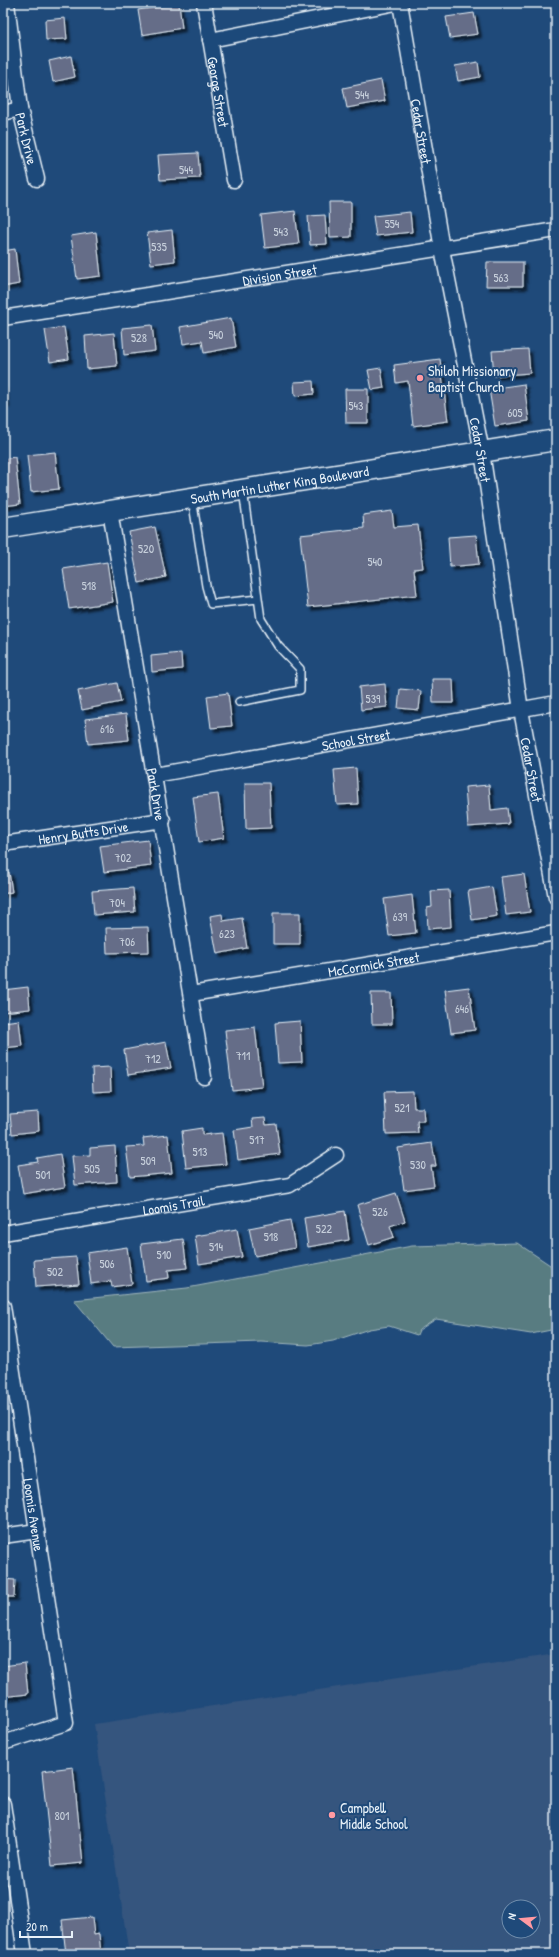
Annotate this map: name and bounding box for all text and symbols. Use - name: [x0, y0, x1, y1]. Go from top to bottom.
- street label: George Street: [204, 55, 234, 129]
- house number: 544: [355, 86, 370, 103]
- street label: Cedar Street: [407, 97, 437, 165]
- street label: Park Drive: [12, 110, 43, 167]
- house number: 544: [179, 161, 194, 178]
- house number: 554: [385, 215, 400, 232]
- house number: 543: [274, 223, 288, 240]
- house number: 535: [151, 238, 167, 255]
- street label: Division Street: [241, 259, 318, 289]
- house number: 563: [493, 269, 509, 286]
- house number: 540: [209, 326, 223, 343]
- house number: 528: [131, 329, 147, 346]
- place label: Shiloh Missionary Baptist Church: [428, 361, 516, 397]
- marker: Shiloh Missionary Baptist Church: [415, 373, 425, 383]
- house number: 543: [349, 397, 363, 414]
- house number: 605: [507, 404, 523, 421]
- street label: Cedar Street: [466, 416, 496, 484]
- street label: South Martin Luther King Boulevard: [189, 460, 370, 508]
- house number: 520: [138, 540, 154, 557]
- house number: 540: [368, 553, 382, 570]
- house number: 518: [82, 577, 96, 594]
- house number: 539: [366, 690, 381, 707]
- house number: 616: [100, 720, 114, 737]
- street label: School Street: [320, 723, 391, 754]
- street label: Cedar Street: [517, 736, 548, 804]
- street label: Park Drive: [143, 766, 171, 822]
- street label: Henry Butts Drive: [37, 816, 130, 848]
- house number: 702: [115, 849, 132, 866]
- house number: 704: [109, 894, 125, 911]
- house number: 639: [393, 908, 408, 925]
- house number: 623: [219, 925, 235, 942]
- house number: 706: [119, 933, 135, 950]
- street label: McCormick Street: [326, 946, 421, 980]
- house number: 646: [455, 1000, 469, 1017]
- house number: 711: [236, 1047, 250, 1064]
- house number: 712: [145, 1050, 161, 1067]
- house number: 521: [394, 1099, 410, 1116]
- house number: 517: [249, 1131, 265, 1148]
- house number: 513: [193, 1143, 207, 1160]
- house number: 509: [141, 1152, 156, 1169]
- house number: 530: [410, 1156, 426, 1173]
- house number: 505: [84, 1160, 100, 1177]
- house number: 501: [36, 1166, 50, 1183]
- street label: Loomis Trail: [141, 1190, 206, 1219]
- house number: 526: [372, 1203, 388, 1220]
- house number: 522: [316, 1220, 333, 1237]
- house number: 518: [264, 1228, 278, 1245]
- house number: 514: [209, 1238, 223, 1255]
- house number: 510: [157, 1246, 171, 1263]
- house number: 506: [99, 1255, 115, 1272]
- house number: 502: [47, 1263, 63, 1280]
- street label: Loomis Avenue: [20, 1477, 49, 1553]
- place label: Campbell Middle School: [340, 1798, 408, 1833]
- house number: 801: [55, 1807, 69, 1824]
- marker: Campbell Middle School: [327, 1810, 337, 1820]
- north arrow: [501, 1899, 541, 1939]
- text: N: [504, 1911, 519, 1921]
- scale bar: [20, 1913, 72, 1939]
- text: 20 m: [26, 1918, 48, 1935]

